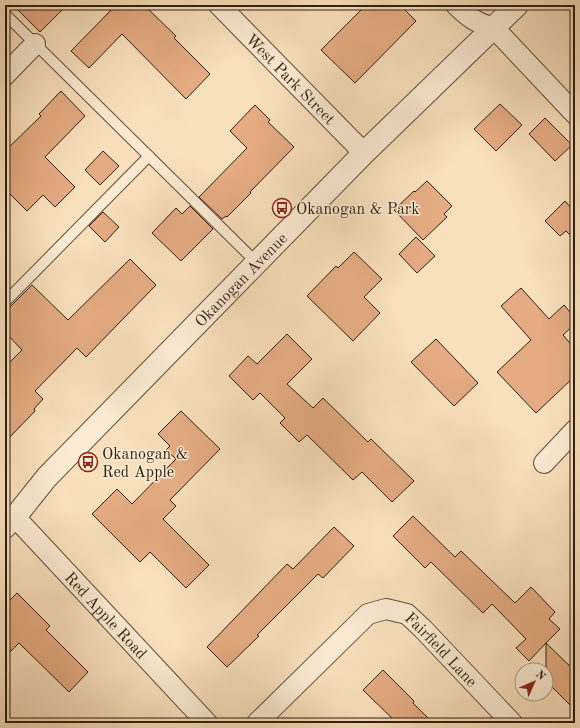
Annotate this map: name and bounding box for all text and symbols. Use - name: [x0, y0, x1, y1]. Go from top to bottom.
- street label: West Park Street: [242, 32, 338, 129]
- bus stop icon: Okanogan & Park: [271, 197, 293, 219]
- place label: Okanogan & Park: [296, 202, 420, 218]
- street label: Okanogan Avenue: [193, 231, 291, 331]
- place label: Okanogan & Red Apple: [102, 447, 188, 481]
- bus stop icon: Okanogan & Red Apple: [77, 451, 99, 473]
- street label: Red Apple Road: [61, 570, 149, 663]
- street label: Fairfield Lane: [401, 610, 479, 691]
- north arrow: [514, 662, 554, 702]
- text: N: [533, 669, 547, 683]

